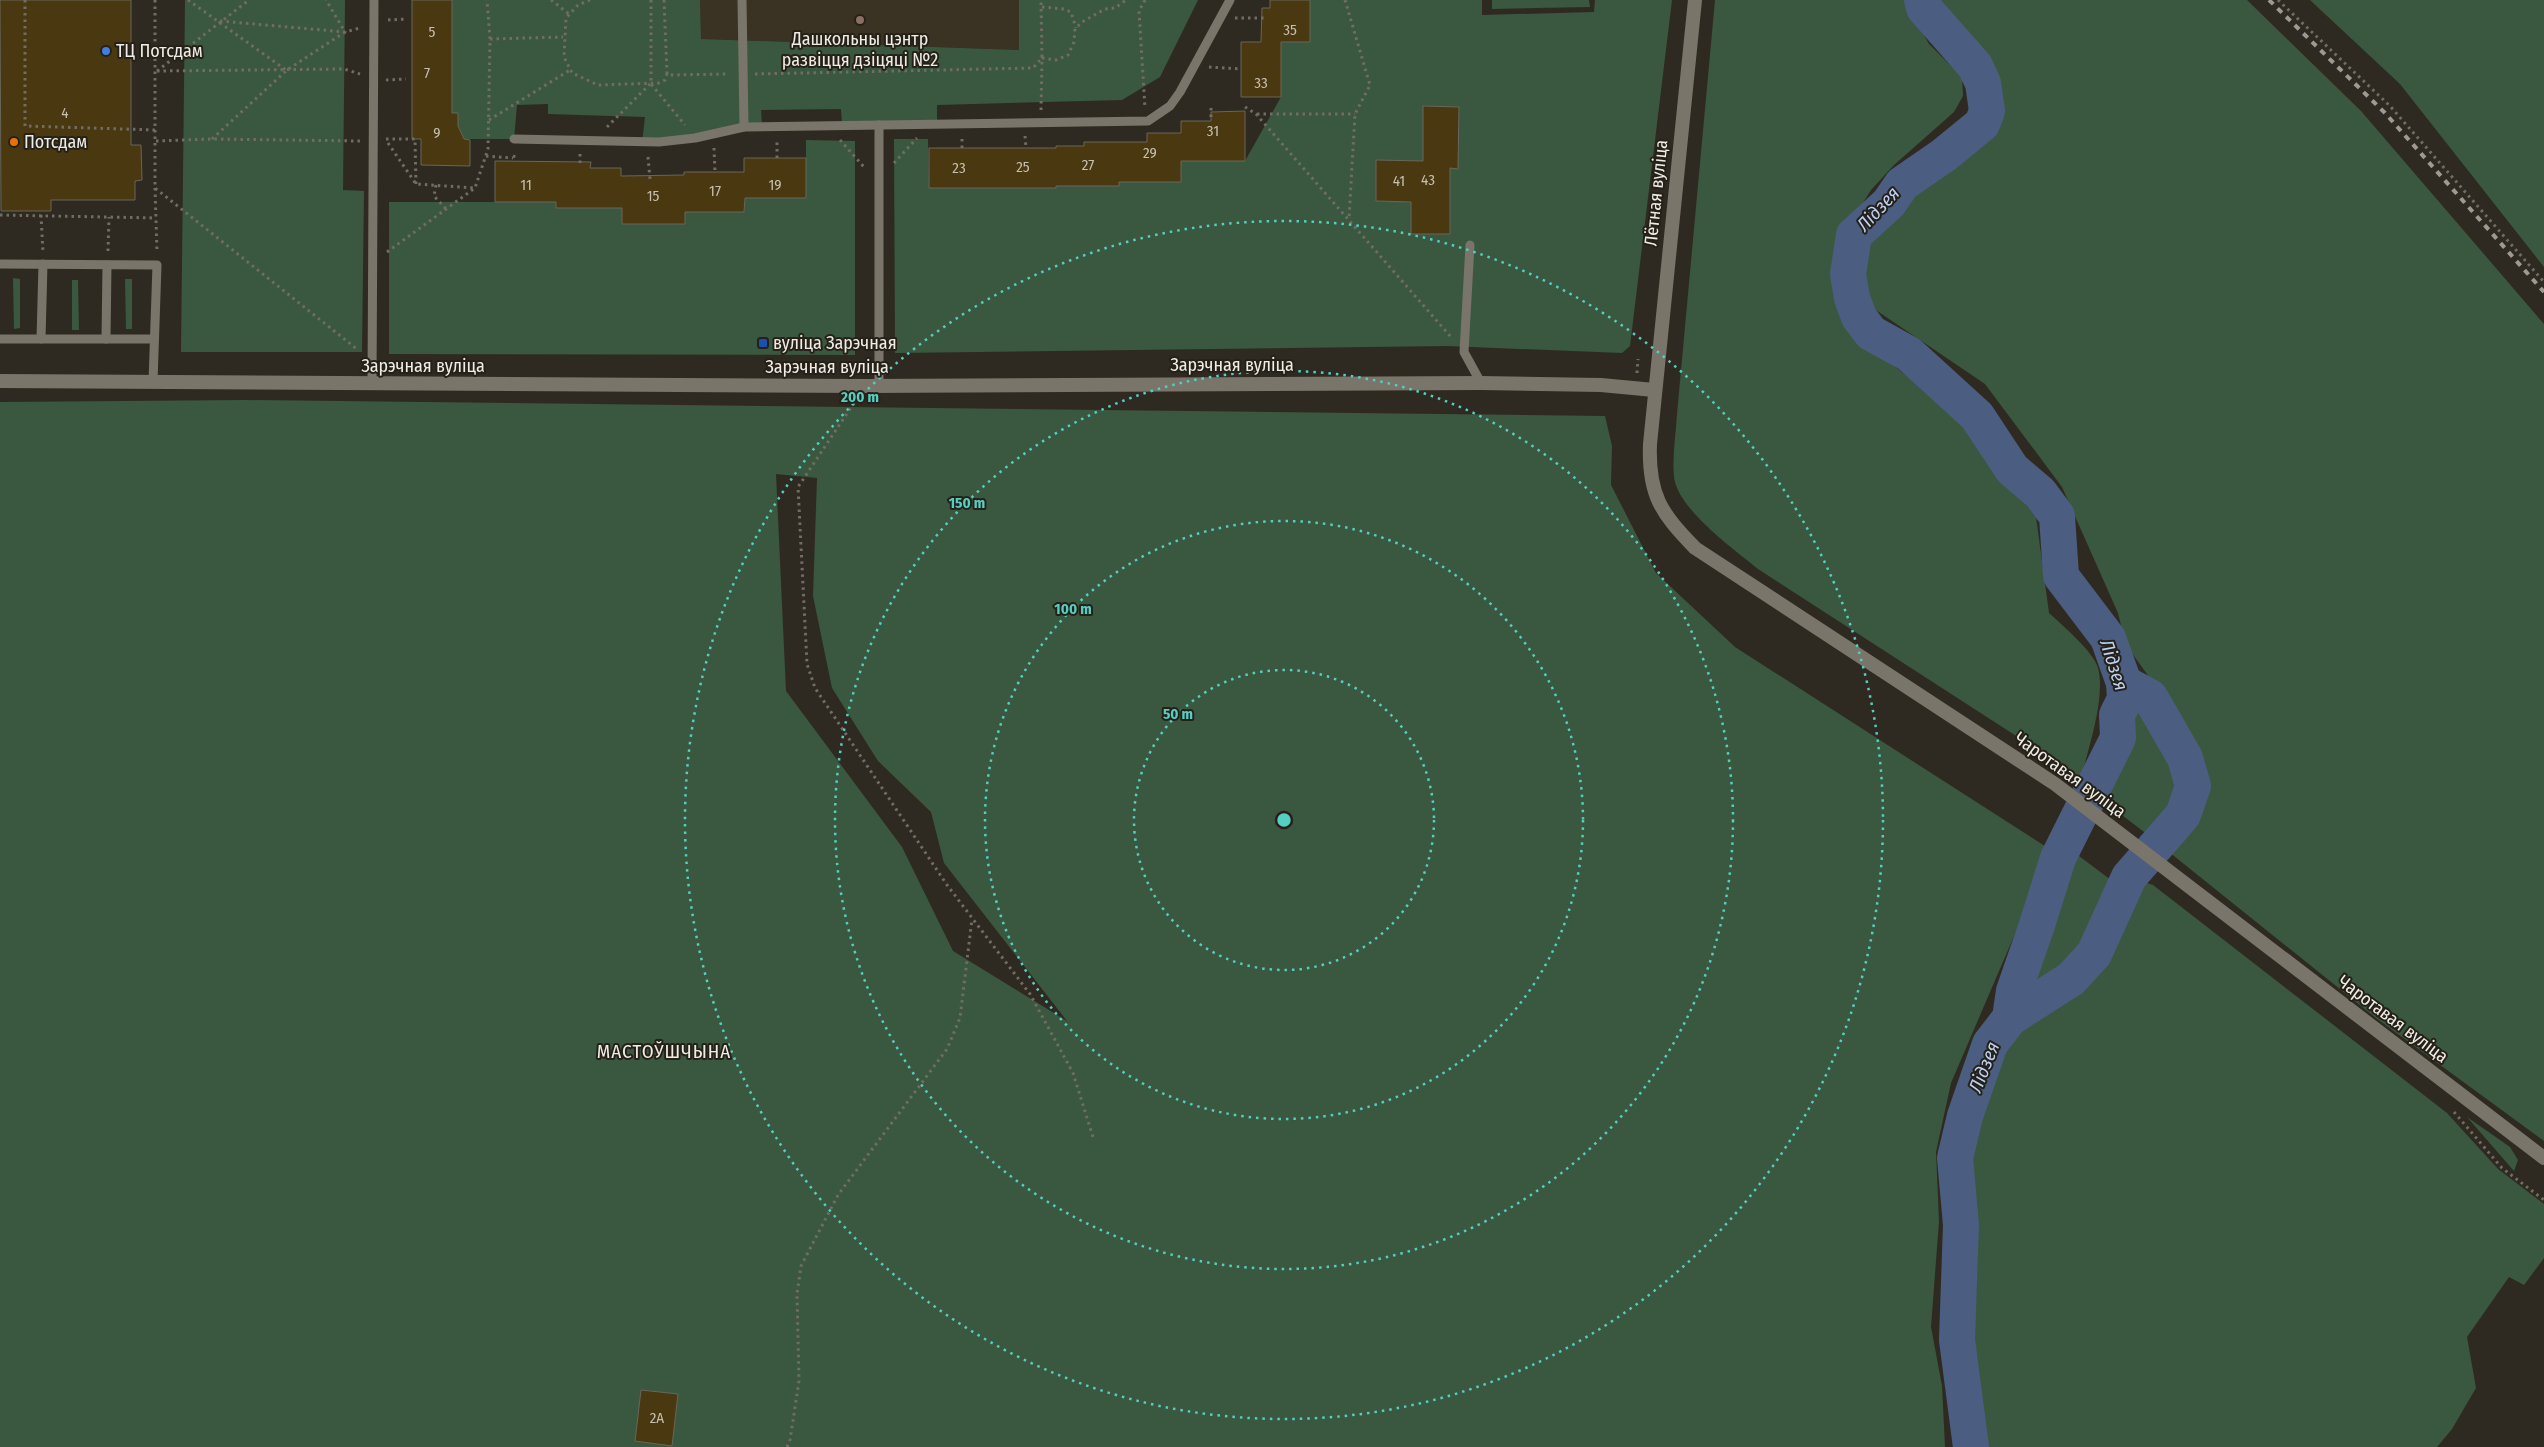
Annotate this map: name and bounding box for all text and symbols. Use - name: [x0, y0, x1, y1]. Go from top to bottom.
- marker: Дашкольны цэнтр развіцця дзіцяці №2: [854, 14, 866, 26]
- house number: 35: [1283, 21, 1297, 39]
- house number: 5: [429, 23, 436, 41]
- place label: Дашкольны цэнтр развіцця дзіцяці №2: [782, 28, 938, 71]
- place label: ТЦ Потсдам: [116, 40, 203, 62]
- marker: ТЦ Потсдам: [100, 45, 112, 57]
- house number: 7: [424, 64, 430, 82]
- house number: 33: [1254, 74, 1268, 92]
- house number: 4: [61, 104, 69, 122]
- house number: 31: [1207, 122, 1219, 140]
- house number: 9: [433, 124, 441, 142]
- place label: Потсдам: [24, 131, 87, 153]
- marker: Потсдам: [8, 136, 20, 148]
- street label: Лётная вуліца: [1639, 139, 1673, 247]
- house number: 29: [1143, 144, 1157, 162]
- house number: 27: [1082, 156, 1094, 174]
- house number: 25: [1016, 158, 1030, 176]
- house number: 23: [952, 159, 966, 177]
- house number: 43: [1421, 171, 1435, 189]
- house number: 41: [1393, 172, 1405, 190]
- house number: 11: [520, 176, 532, 194]
- house number: 19: [768, 176, 782, 194]
- house number: 17: [709, 182, 721, 200]
- water label: Лідзея: [1851, 182, 1904, 237]
- house number: 15: [647, 187, 659, 205]
- place label: вуліца Зарэчная: [773, 332, 897, 354]
- marker: вуліца Зарэчная: [757, 337, 769, 349]
- street label: Зарэчная вуліца: [1170, 354, 1294, 376]
- street label: Зарэчная вуліца: [361, 355, 485, 377]
- street label: Зарэчная вуліца: [765, 356, 889, 378]
- text: 200 m: [840, 388, 879, 406]
- text: 150 m: [949, 494, 985, 512]
- text: 100 m: [1054, 600, 1092, 618]
- water label: Лідзея: [2095, 636, 2133, 693]
- text: 50 m: [1163, 705, 1193, 723]
- street label: Чаротавая вуліца: [2010, 727, 2130, 823]
- centre of rings: [1275, 811, 1293, 829]
- street label: Чаротавая вуліца: [2333, 970, 2453, 1068]
- water label: Лідзея: [1963, 1038, 2004, 1097]
- district label: МАСТОЎШЧЫНА: [597, 1040, 731, 1063]
- house number: 2А: [650, 1409, 664, 1427]

